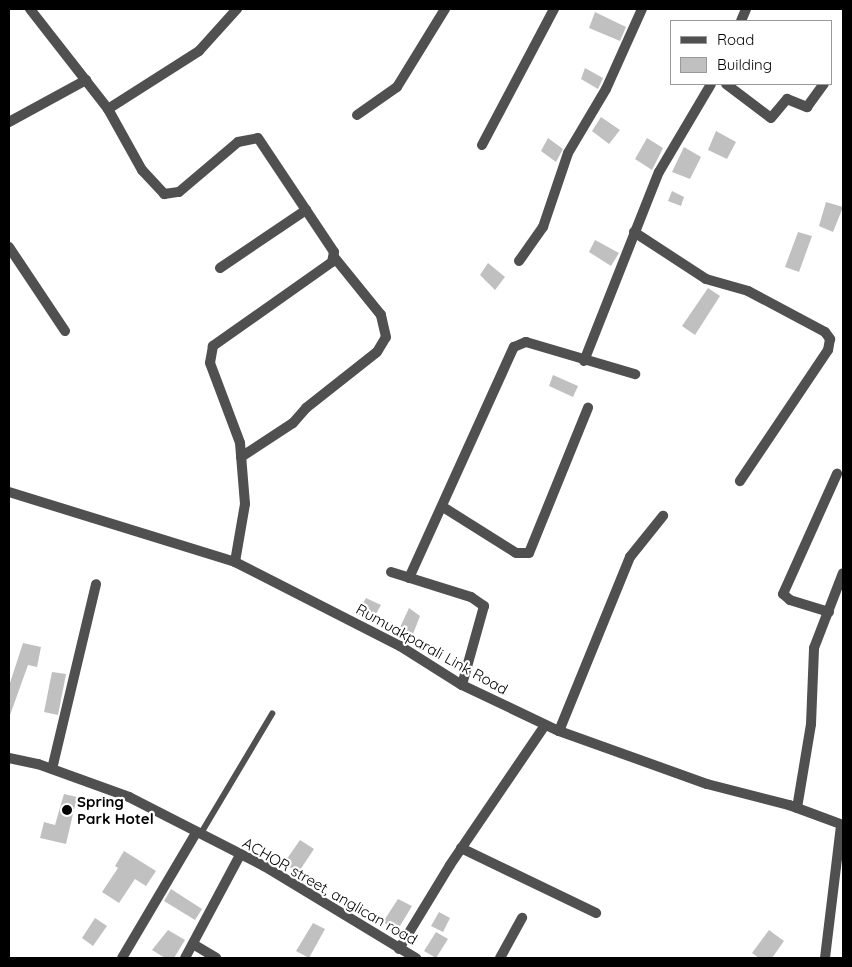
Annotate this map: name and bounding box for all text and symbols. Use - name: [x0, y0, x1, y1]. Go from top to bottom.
- legend: [670, 20, 832, 85]
- text: Road: [717, 30, 754, 49]
- text: Building: [717, 55, 772, 74]
- street label: Rumuakparali Link Road: [353, 600, 511, 698]
- place label: Spring Park Hotel: [77, 792, 154, 827]
- marker: Spring Park Hotel: [61, 804, 73, 816]
- street label: ACHOR street, anglican road: [240, 834, 420, 948]

